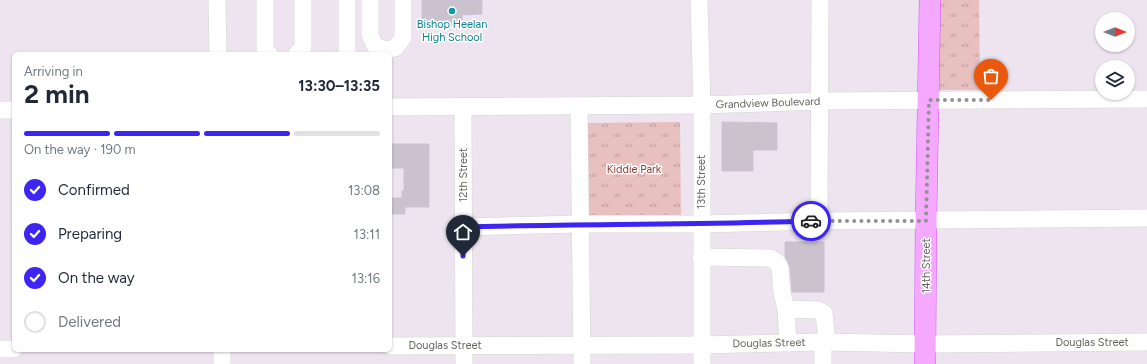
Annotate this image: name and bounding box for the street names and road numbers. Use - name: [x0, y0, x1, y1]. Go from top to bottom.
- street label: Grandview Boulevard: [715, 95, 821, 111]
- street label: 12th Street: [457, 148, 470, 202]
- street label: 13th Street: [695, 155, 708, 209]
- street label: 14th Street: [920, 238, 933, 294]
- street label: Douglas Street: [732, 336, 806, 350]
- street label: Douglas Street: [1055, 336, 1129, 349]
- street label: Douglas Street: [408, 339, 482, 352]

